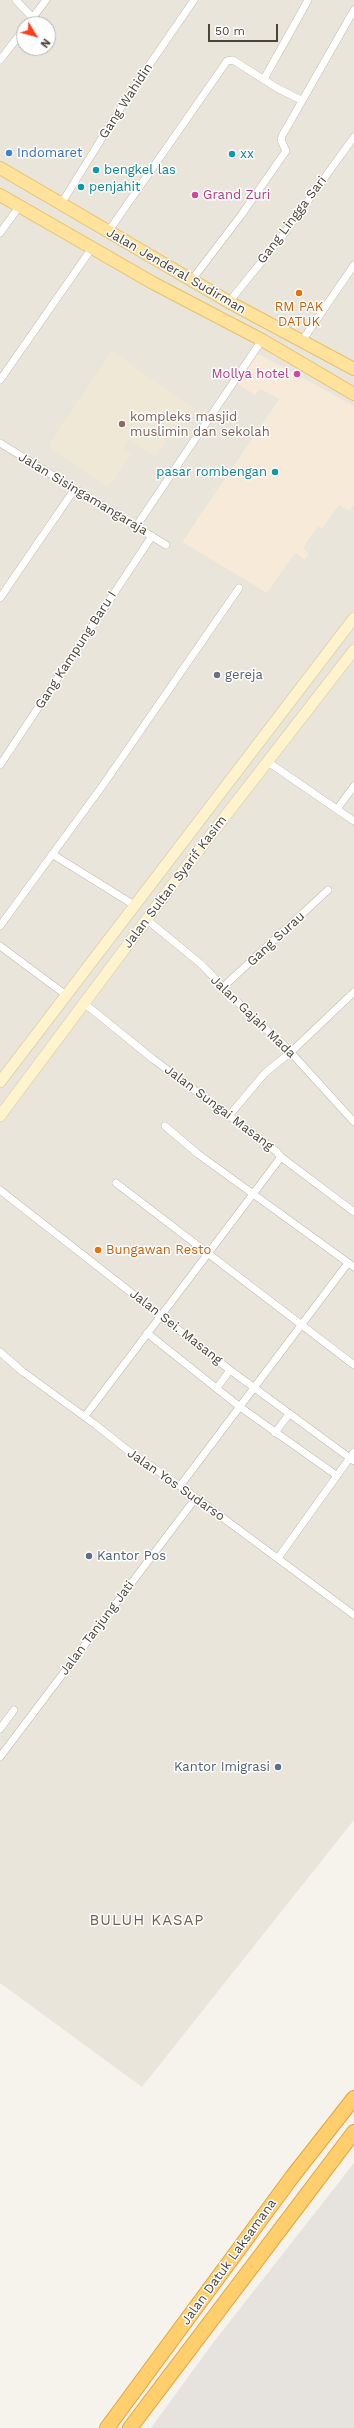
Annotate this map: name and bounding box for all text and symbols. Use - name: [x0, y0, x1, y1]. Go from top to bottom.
- north arrow: [16, 16, 56, 56]
- scale bar: [210, 16, 280, 42]
- text: 50 m: [215, 24, 245, 38]
- text: N: [38, 36, 53, 50]
- street label: Gang Wahidin: [96, 60, 156, 142]
- place label: Indomaret: [17, 145, 82, 161]
- place label: xx: [240, 146, 254, 162]
- marker: Indomaret: [4, 148, 14, 158]
- marker: xx: [227, 149, 237, 159]
- place label: bengkel las: [104, 162, 176, 178]
- marker: bengkel las: [91, 165, 101, 175]
- street label: Gang Lingga Sari: [254, 173, 330, 267]
- place label: penjahit: [89, 179, 140, 195]
- marker: penjahit: [76, 182, 86, 192]
- place label: Grand Zuri: [203, 187, 270, 203]
- marker: Grand Zuri: [190, 190, 200, 200]
- street label: Jalan Jenderal Sudirman: [103, 225, 249, 317]
- marker: RM PAK DATUK: [294, 288, 304, 298]
- place label: RM PAK DATUK: [275, 299, 323, 330]
- place label: Mollya hotel: [212, 366, 289, 382]
- marker: Mollya hotel: [292, 369, 302, 379]
- place label: kompleks masjid muslimin dan sekolah: [130, 409, 270, 440]
- marker: kompleks masjid muslimin dan sekolah: [117, 419, 127, 429]
- street label: Jalan Sisingamangaraja: [16, 449, 150, 539]
- place label: pasar rombengan: [156, 464, 267, 480]
- marker: pasar rombengan: [270, 467, 280, 477]
- street label: Gang Kampung Baru I: [32, 588, 120, 712]
- place label: gereja: [225, 667, 263, 683]
- marker: gereja: [212, 670, 222, 680]
- street label: Jalan Sultan Syarif Kasim: [120, 813, 230, 951]
- street label: Gang Surau: [244, 908, 308, 970]
- street label: Jalan Gajah Mada: [207, 972, 299, 1062]
- street label: Jalan Sungai Masang: [161, 1062, 277, 1154]
- place label: Bungawan Resto: [106, 1242, 211, 1258]
- marker: Bungawan Resto: [93, 1245, 103, 1255]
- street label: Jalan Sei. Masang: [127, 1286, 225, 1368]
- street label: Jalan Yos Sudarso: [124, 1446, 228, 1524]
- place label: Kantor Pos: [97, 1548, 166, 1564]
- marker: Kantor Pos: [84, 1551, 94, 1561]
- street label: Jalan Tanjung Jati: [56, 1578, 138, 1678]
- place label: Kantor Imigrasi: [174, 1759, 270, 1775]
- marker: Kantor Imigrasi: [273, 1762, 283, 1772]
- district label: BULUH KASAP: [89, 1912, 205, 1930]
- street label: Jalan Datuk Laksamana: [178, 2196, 280, 2328]

